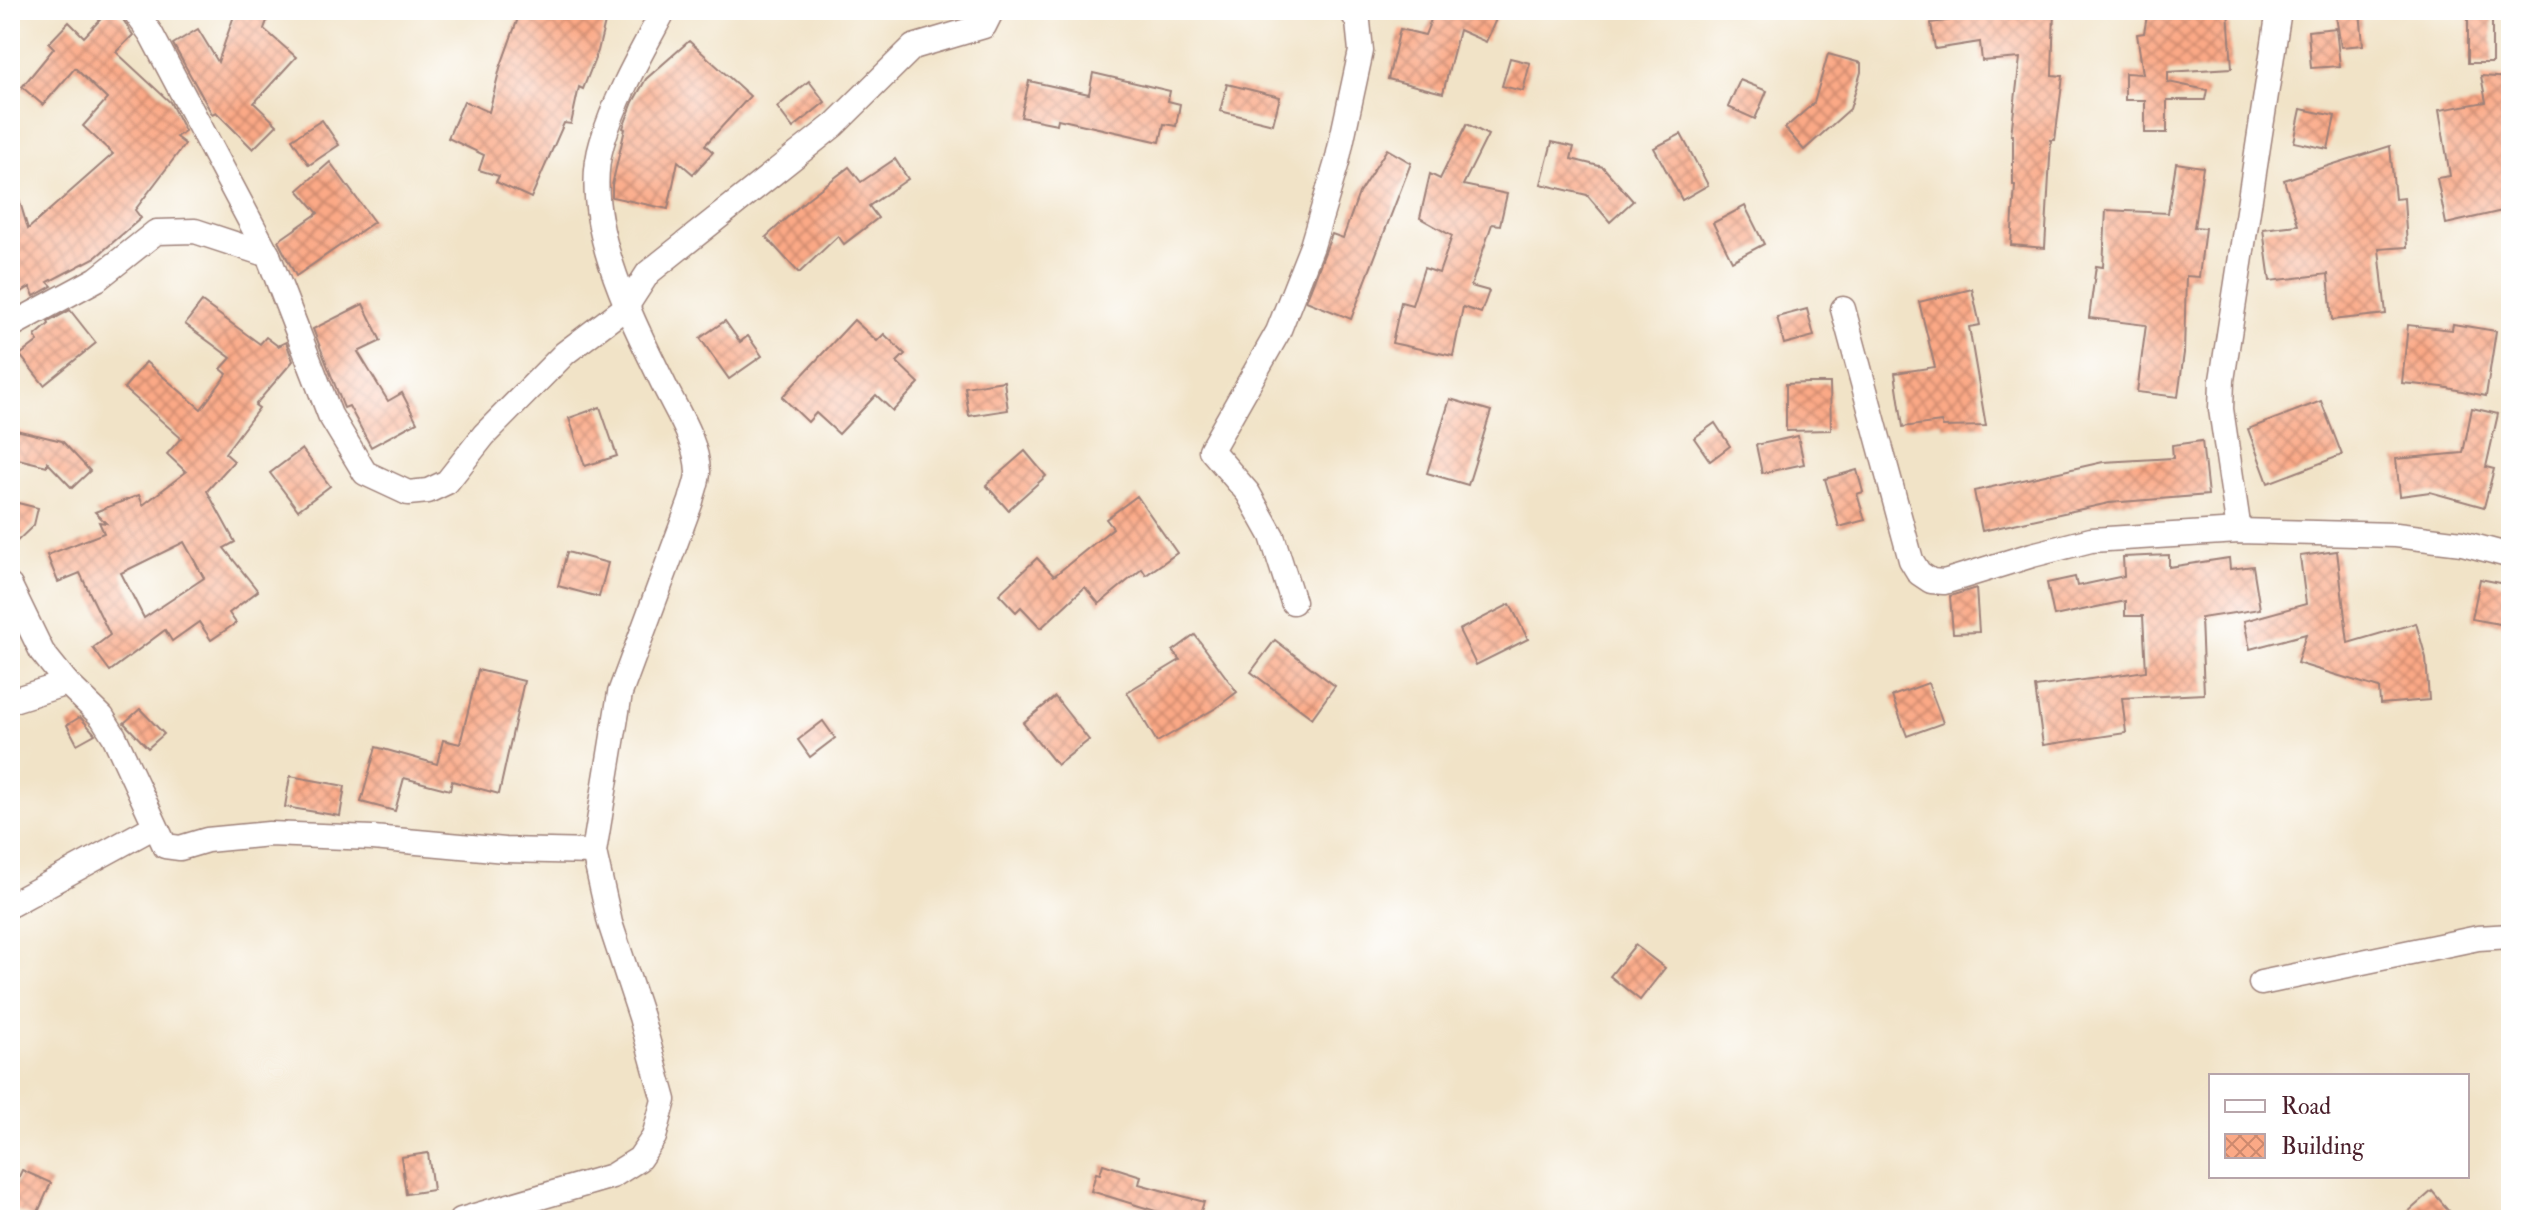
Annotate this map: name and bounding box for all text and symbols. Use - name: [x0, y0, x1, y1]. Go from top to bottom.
- legend: [2209, 1074, 2469, 1178]
- text: Road: [2281, 1091, 2331, 1122]
- text: Building: [2281, 1131, 2365, 1162]

